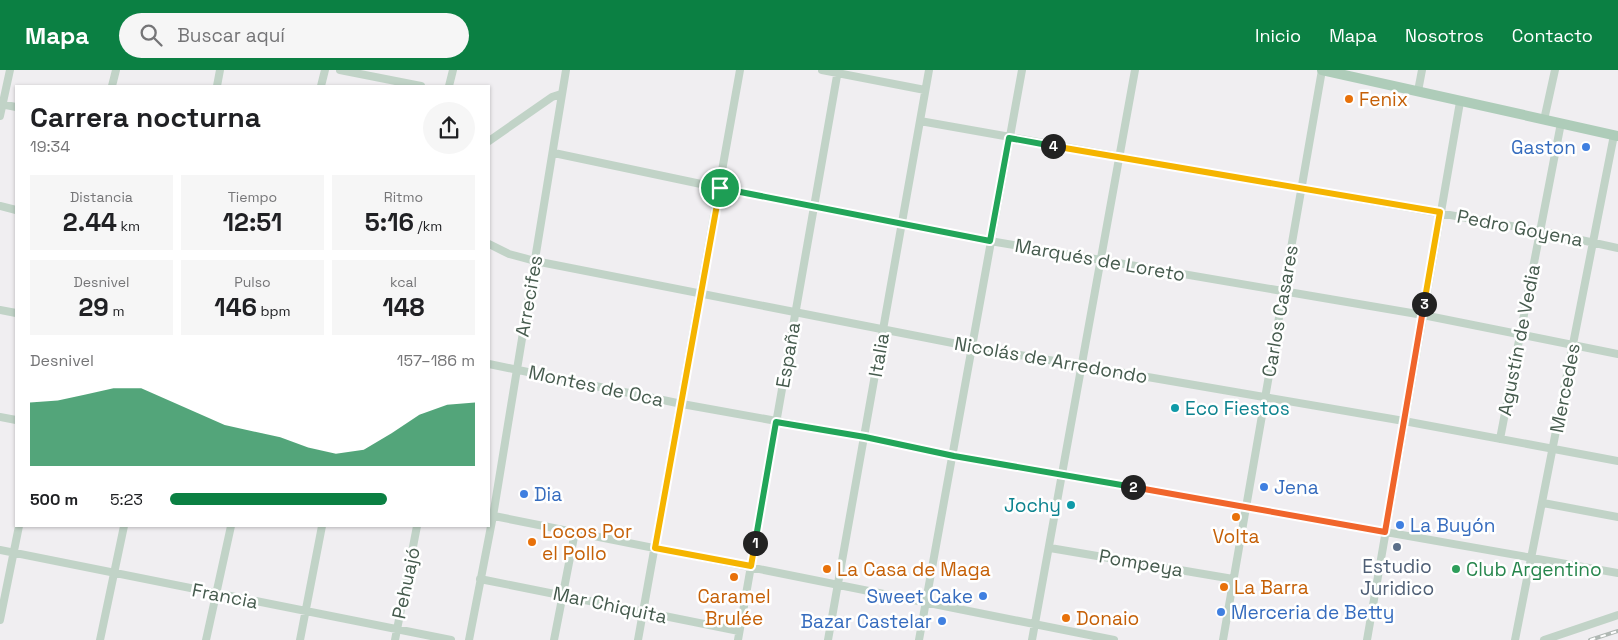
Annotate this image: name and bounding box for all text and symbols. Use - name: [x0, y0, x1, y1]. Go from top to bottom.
- search box: [119, 13, 469, 58]
- text: Mapa: [25, 20, 89, 51]
- icon: search: [137, 21, 165, 49]
- text: Buscar aquí: [177, 23, 285, 48]
- text: Inicio: [1255, 24, 1301, 47]
- text: Mapa: [1329, 24, 1377, 47]
- text: Nosotros: [1405, 24, 1484, 47]
- text: Contacto: [1512, 24, 1593, 47]
- place label: Fenix: [1359, 87, 1408, 112]
- marker: Fenix: [1343, 93, 1355, 105]
- text: Carrera nocturna: [30, 99, 261, 135]
- button: share: [423, 102, 475, 154]
- pin: 4: [1040, 134, 1066, 158]
- place label: Gaston: [1511, 135, 1576, 160]
- text: 19:34: [30, 136, 70, 157]
- text: 4: [1049, 137, 1058, 155]
- marker: Gaston: [1580, 141, 1592, 153]
- pin: [699, 167, 741, 209]
- icon: arrive: [706, 174, 734, 202]
- text: Distancia: [70, 188, 133, 206]
- text: Tiempo: [228, 188, 277, 206]
- text: Ritmo: [384, 188, 423, 206]
- street label: Pedro Goyena: [1455, 204, 1585, 252]
- text: 2.44: [63, 206, 117, 238]
- text: 12:51: [223, 206, 282, 238]
- text: 5:16: [365, 206, 414, 238]
- text: km: [117, 217, 140, 235]
- text: /km: [414, 217, 442, 235]
- street label: Marqués de Loreto: [1013, 233, 1187, 287]
- street label: Carlos Casares: [1256, 243, 1304, 379]
- street label: Arrecifes: [510, 253, 548, 339]
- street label: Agustín de Vedia: [1492, 262, 1546, 418]
- text: Desnivel: [74, 273, 129, 291]
- text: Pulso: [234, 273, 271, 291]
- text: kcal: [390, 273, 417, 291]
- text: 29: [79, 291, 109, 323]
- text: 146: [214, 291, 257, 323]
- text: 148: [382, 291, 425, 323]
- pin: 3: [1412, 292, 1436, 316]
- text: 3: [1420, 295, 1429, 313]
- text: m: [109, 302, 124, 320]
- text: bpm: [257, 302, 291, 320]
- street label: España: [770, 320, 806, 390]
- street label: Italia: [863, 331, 895, 379]
- street label: Nicolás de Arredondo: [952, 331, 1150, 389]
- street label: Mercedes: [1544, 341, 1586, 435]
- text: Desnivel: [30, 350, 94, 371]
- text: 157–186 m: [397, 350, 475, 371]
- street label: Montes de Oca: [526, 359, 666, 413]
- place label: Eco Fiestos: [1185, 396, 1290, 421]
- marker: Eco Fiestos: [1169, 402, 1181, 414]
- pin: 2: [1120, 474, 1146, 500]
- place label: Jena: [1274, 475, 1319, 500]
- text: 2: [1129, 478, 1138, 496]
- marker: Jena: [1258, 481, 1270, 493]
- place label: Dia: [534, 482, 562, 507]
- marker: Dia: [518, 488, 530, 500]
- text: 500 m: [30, 489, 78, 510]
- text: 5:23: [110, 489, 143, 510]
- place label: Jochy: [1004, 493, 1061, 518]
- marker: Jochy: [1065, 499, 1077, 511]
- marker: Volta: [1230, 511, 1242, 523]
- place label: La Buyón: [1410, 513, 1495, 538]
- place label: Locos Por el Pollo: [542, 519, 632, 566]
- marker: La Buyón: [1394, 519, 1406, 531]
- place label: Volta: [1212, 524, 1260, 549]
- pin: 1: [742, 530, 768, 556]
- text: 1: [752, 534, 759, 552]
- marker: Locos Por el Pollo: [526, 536, 538, 548]
- marker: Estudio Juridico: [1391, 541, 1403, 553]
- street label: Pompeya: [1097, 543, 1185, 583]
- street label: Pehuajó: [386, 545, 426, 621]
- place label: Estudio Juridico: [1360, 554, 1434, 601]
- place label: La Casa de Maga: [837, 557, 991, 582]
- place label: Club Argentino: [1466, 557, 1602, 582]
- marker: La Casa de Maga: [821, 563, 833, 575]
- marker: Club Argentino: [1450, 563, 1462, 575]
- marker: Caramel Brulée: [728, 571, 740, 583]
- place label: La Barra: [1234, 575, 1309, 600]
- street label: Francia: [190, 577, 260, 615]
- street label: Mar Chiquita: [551, 581, 669, 629]
- marker: La Barra: [1218, 581, 1230, 593]
- place label: Caramel Brulée: [697, 584, 771, 631]
- place label: Sweet Cake: [866, 584, 973, 609]
- marker: Sweet Cake: [977, 590, 989, 602]
- place label: Merceria de Betty: [1231, 600, 1394, 625]
- place label: Donaio: [1076, 606, 1139, 631]
- marker: Merceria de Betty: [1215, 606, 1227, 618]
- place label: Bazar Castelar: [800, 609, 932, 634]
- marker: Donaio: [1060, 612, 1072, 624]
- marker: Bazar Castelar: [936, 615, 948, 627]

